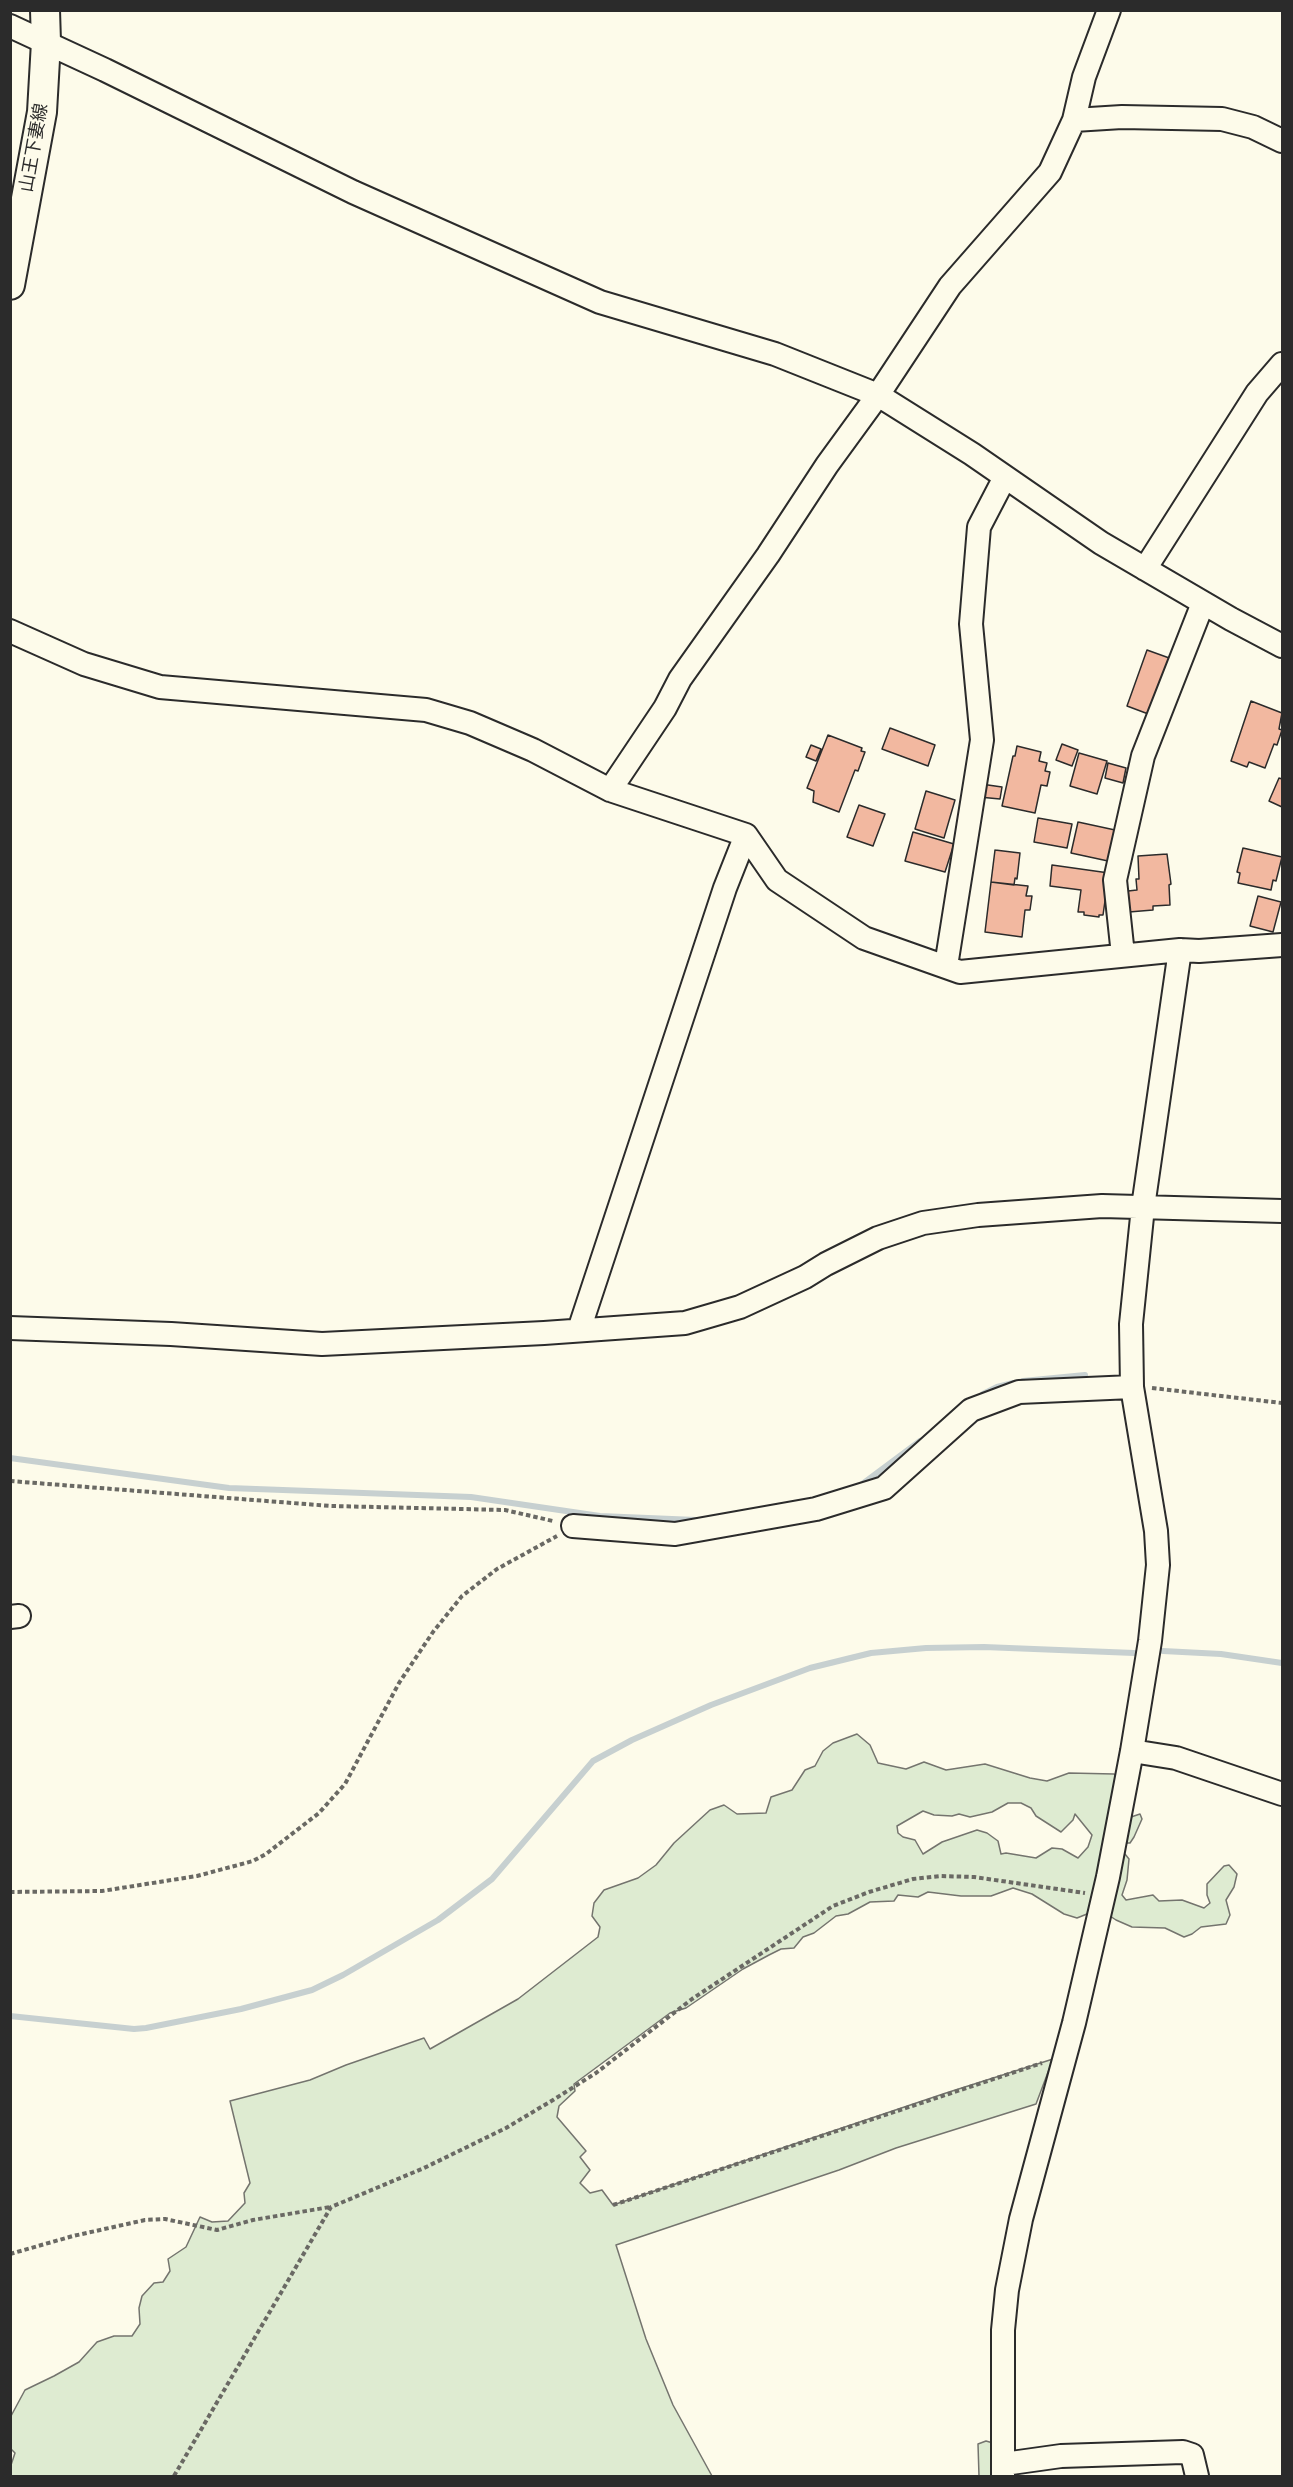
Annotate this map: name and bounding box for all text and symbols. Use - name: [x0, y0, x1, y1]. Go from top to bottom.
- street label: 山王下妻線: [17, 102, 53, 194]

